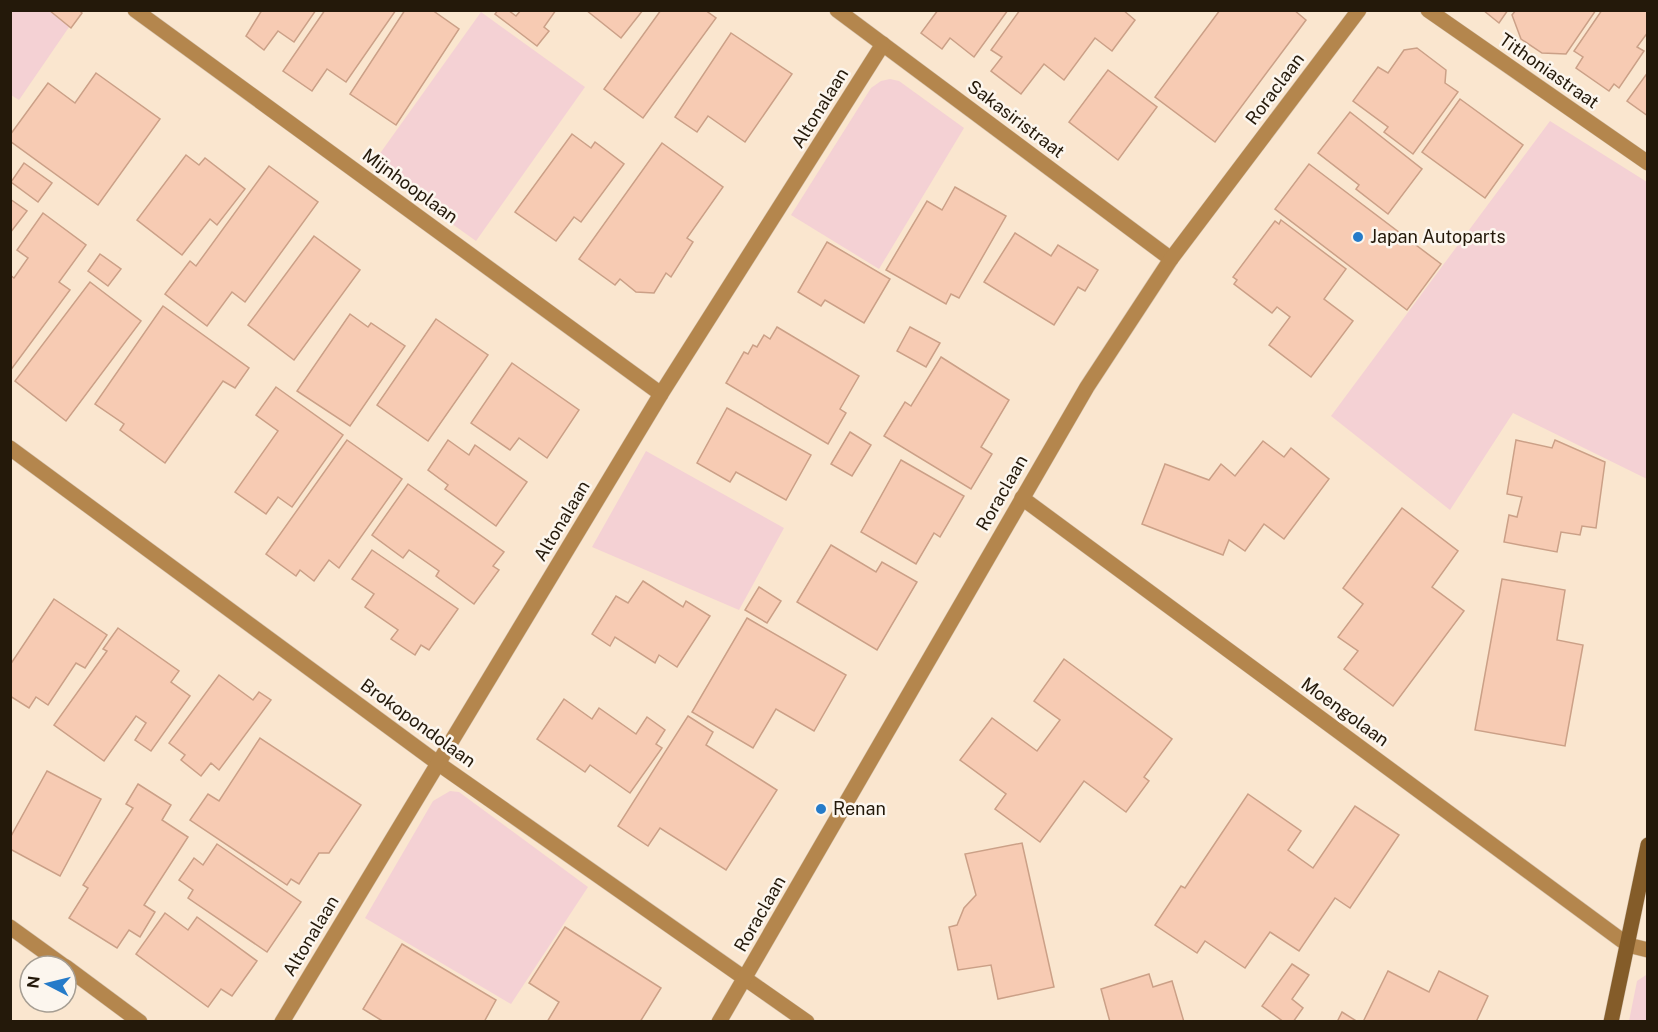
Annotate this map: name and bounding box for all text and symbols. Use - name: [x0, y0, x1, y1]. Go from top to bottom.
- street label: Tithoniastraat: [1496, 29, 1603, 113]
- street label: Roraclaan: [1241, 49, 1308, 129]
- street label: Altonalaan: [787, 64, 852, 152]
- street label: Sakasiristraat: [964, 75, 1069, 162]
- street label: Mijnhooplaan: [359, 144, 462, 227]
- place label: Japan Autoparts: [1370, 226, 1506, 247]
- marker: Japan Autoparts: [1351, 230, 1365, 244]
- street label: Roraclaan: [971, 451, 1032, 534]
- street label: Altonalaan: [529, 477, 594, 565]
- street label: Moengolaan: [1297, 673, 1393, 750]
- street label: Brokopondolaan: [357, 674, 480, 771]
- place label: Renan: [833, 798, 886, 819]
- marker: Renan: [814, 802, 828, 816]
- street label: Roraclaan: [729, 872, 790, 955]
- street label: Altonalaan: [278, 892, 343, 980]
- north arrow: [18, 954, 78, 1014]
- text: N: [23, 975, 44, 990]

